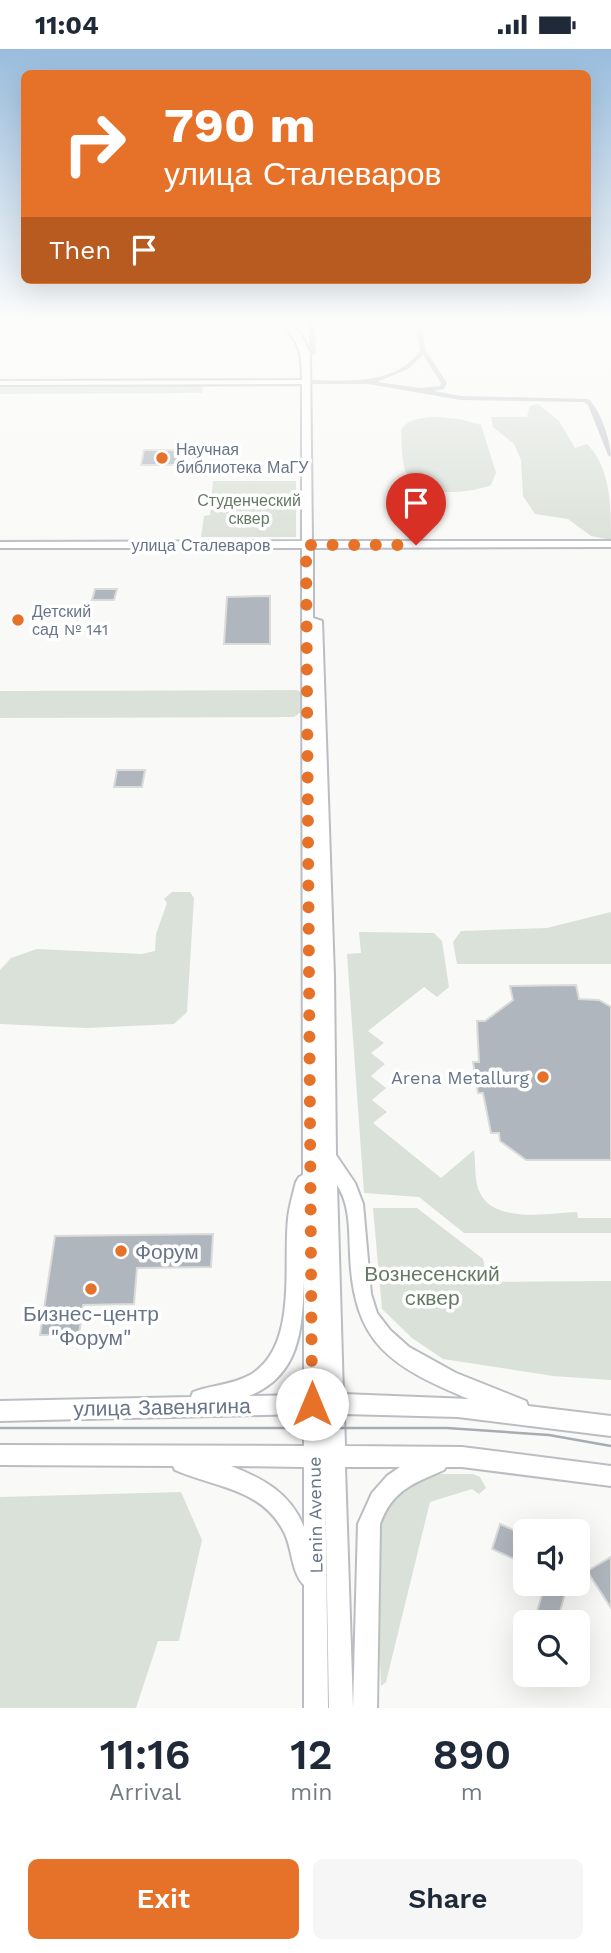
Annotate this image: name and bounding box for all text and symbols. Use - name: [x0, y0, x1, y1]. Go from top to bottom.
- text: 11:04: [35, 10, 99, 40]
- text: 790 m: [164, 96, 316, 154]
- icon: right: [49, 98, 140, 189]
- text: улица Сталеваров: [164, 155, 442, 193]
- icon: arrive: [125, 231, 163, 269]
- text: Then: [49, 235, 111, 265]
- place label: Научная библиотека МаГУ: [176, 440, 309, 477]
- marker: Научная библиотека МаГУ: [154, 450, 170, 466]
- pin: [386, 473, 446, 545]
- icon: arrive: [397, 484, 435, 522]
- park label: Студенческий сквер: [197, 491, 301, 528]
- street label: улица Сталеваров: [132, 536, 270, 555]
- place label: Детский сад № 141: [32, 602, 108, 639]
- marker: Детский сад № 141: [10, 612, 26, 628]
- place label: Arena Metallurg: [391, 1067, 529, 1088]
- marker: Arena Metallurg: [535, 1069, 551, 1085]
- place label: Форум: [135, 1239, 199, 1264]
- marker: Форум: [113, 1243, 129, 1259]
- park label: Вознесенский cквер: [364, 1261, 500, 1310]
- marker: Бизнес-центр "Форум": [83, 1281, 99, 1297]
- place label: Бизнес-центр "Форум": [23, 1301, 159, 1350]
- position arrow: [275, 1367, 349, 1441]
- street label: улица Завенягина: [73, 1393, 251, 1421]
- street label: Lenin Avenue: [303, 1456, 327, 1574]
- map controls: [513, 1519, 590, 1687]
- button: sound: [513, 1519, 590, 1596]
- button: search: [513, 1610, 590, 1687]
- text: 11:16: [100, 1730, 191, 1779]
- text: 12: [290, 1730, 333, 1779]
- text: 890: [432, 1730, 511, 1779]
- text: Arrival: [109, 1779, 181, 1806]
- text: min: [290, 1779, 333, 1806]
- text: m: [461, 1779, 483, 1806]
- button: Exit: [28, 1859, 299, 1939]
- button: Share: [313, 1859, 583, 1939]

